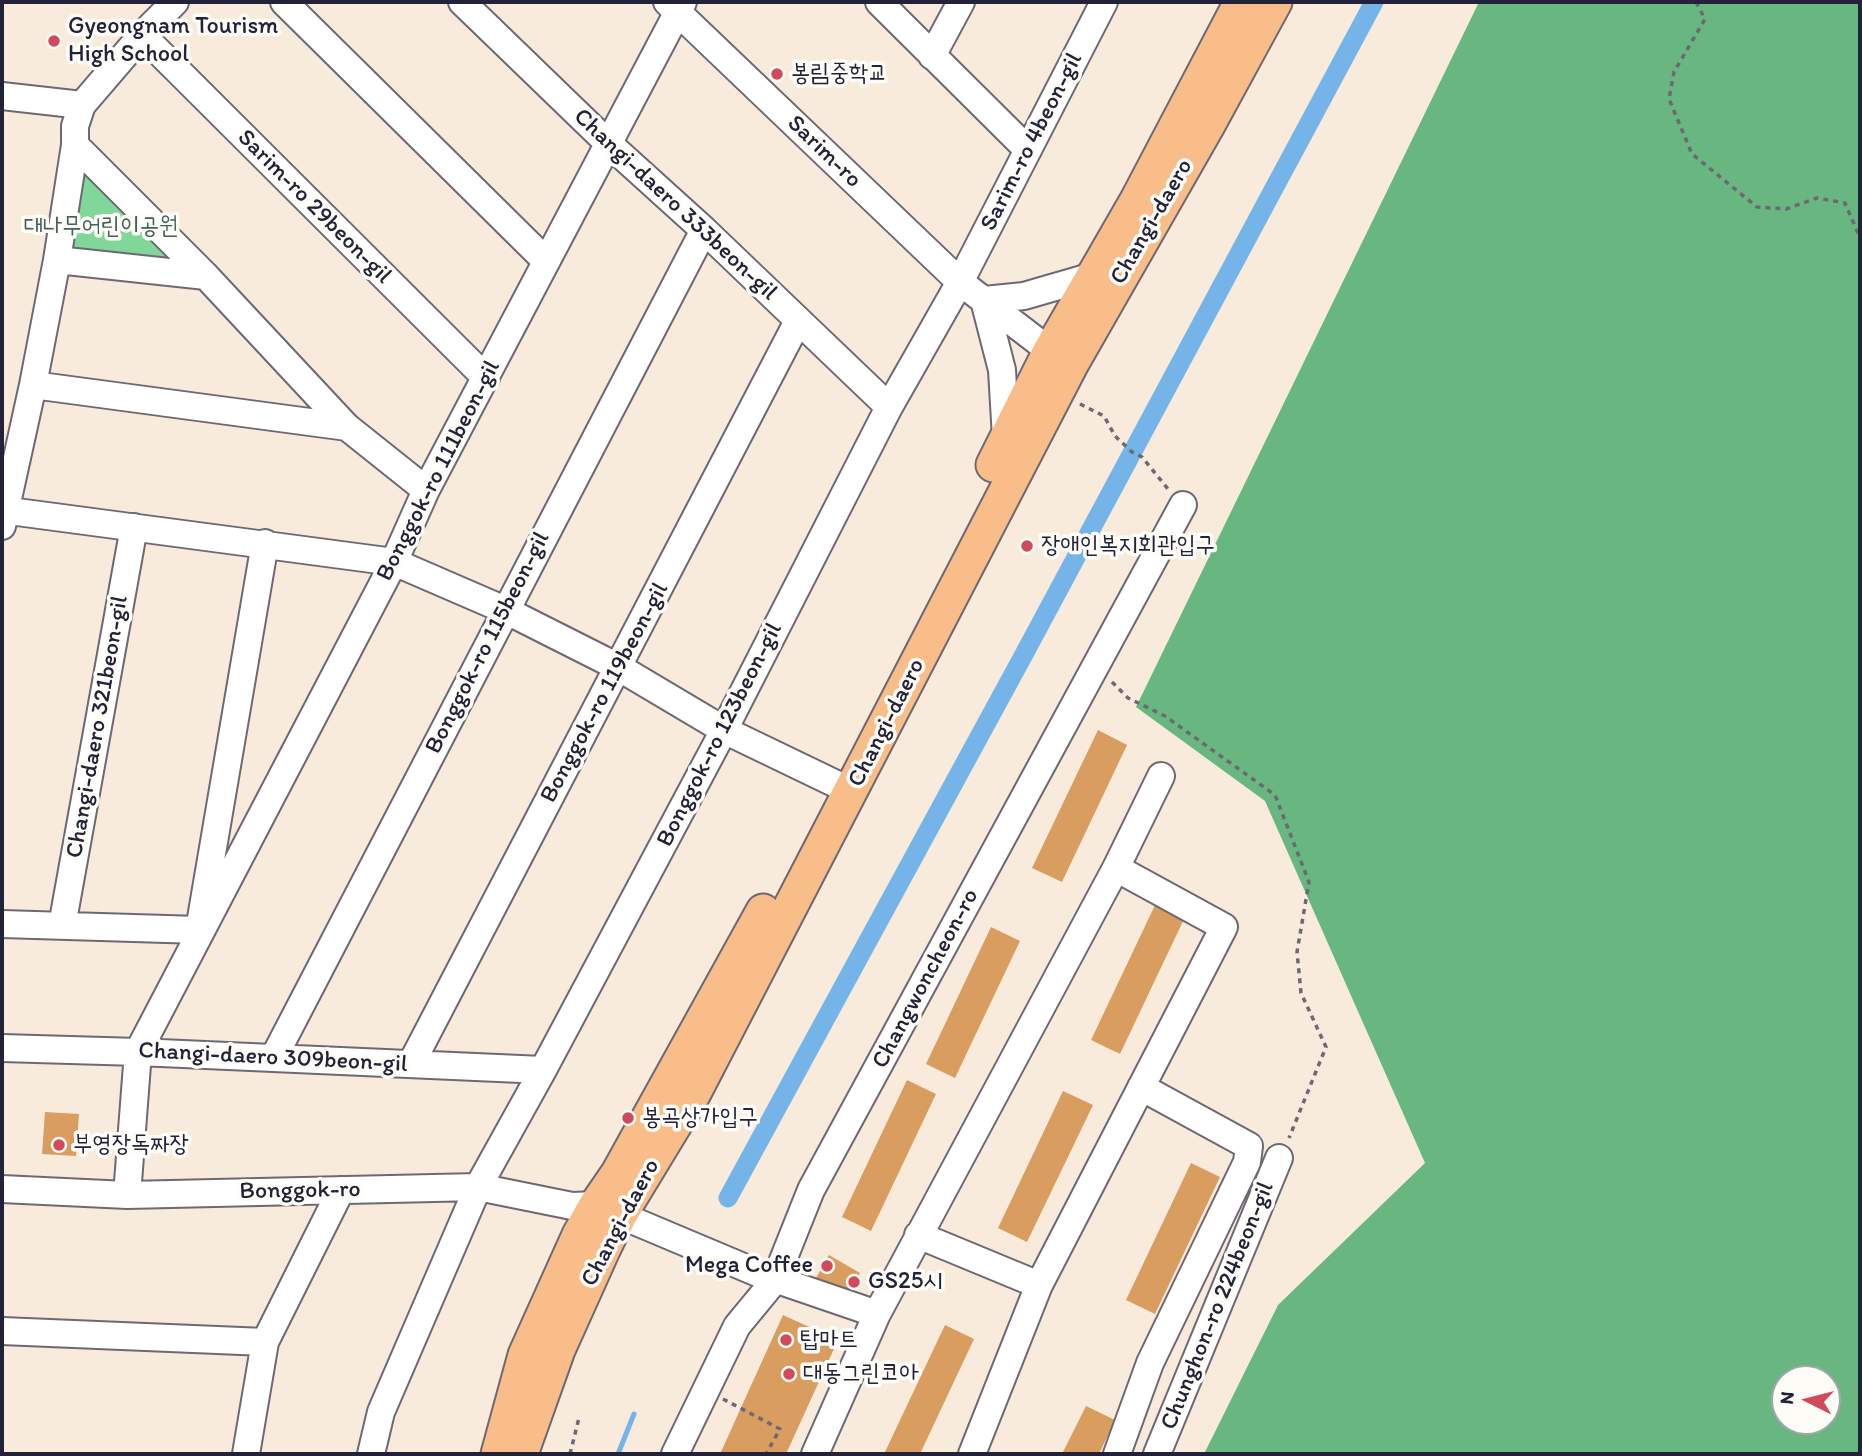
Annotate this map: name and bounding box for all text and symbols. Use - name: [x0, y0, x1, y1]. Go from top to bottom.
- place label: Gyeongnam Tourism High School: [68, 13, 278, 69]
- marker: Gyeongnam Tourism High School: [46, 33, 62, 49]
- street label: Sarim-ro 4beon-gil: [975, 48, 1089, 236]
- place label: 봉림중학교: [791, 60, 888, 88]
- marker: 봉림중학교: [769, 66, 785, 82]
- street label: Changi-daero 333beon-gil: [567, 103, 783, 307]
- street label: Sarim-ro: [781, 110, 867, 194]
- street label: Sarim-ro 29beon-gil: [231, 124, 397, 290]
- street label: Changi-daero: [1105, 154, 1199, 290]
- park label: 대나무어린이공원: [24, 213, 178, 241]
- street label: Bonggok-ro 111beon-gil: [371, 356, 507, 586]
- street label: Bonggok-ro 115beon-gil: [419, 527, 557, 759]
- place label: 장애인복지회관입구: [1041, 532, 1215, 560]
- marker: 장애인복지회관입구: [1019, 538, 1035, 554]
- street label: Bonggok-ro 119beon-gil: [535, 578, 675, 808]
- street label: Changi-daero 321beon-gil: [61, 593, 135, 861]
- street label: Bonggok-ro 123beon-gil: [651, 618, 789, 852]
- street label: Changi-daero: [842, 654, 932, 792]
- street label: Changwoncheon-ro: [866, 884, 986, 1074]
- street label: Changi-daero 309beon-gil: [138, 1037, 408, 1079]
- place label: 봉곡상가입구: [642, 1104, 758, 1132]
- marker: 봉곡상가입구: [620, 1110, 636, 1126]
- place label: 부영장독짜장: [73, 1131, 189, 1159]
- marker: 부영장독짜장: [51, 1137, 67, 1153]
- street label: Changi-daero: [575, 1154, 667, 1292]
- street label: Bonggok-ro: [239, 1176, 361, 1206]
- street label: Chunghon-ro 224beon-gil: [1155, 1178, 1281, 1434]
- place label: Mega Coffee: [685, 1252, 813, 1280]
- marker: Mega Coffee: [819, 1258, 835, 1274]
- place label: GS25시: [868, 1268, 943, 1296]
- marker: GS25시: [846, 1274, 862, 1290]
- place label: 탑마트: [800, 1326, 858, 1354]
- marker: 탑마트: [778, 1332, 794, 1348]
- place label: 대동그린코아: [803, 1360, 919, 1388]
- north arrow: [1771, 1365, 1841, 1435]
- marker: 대동그린코아: [781, 1366, 797, 1382]
- text: N: [1774, 1390, 1799, 1406]

